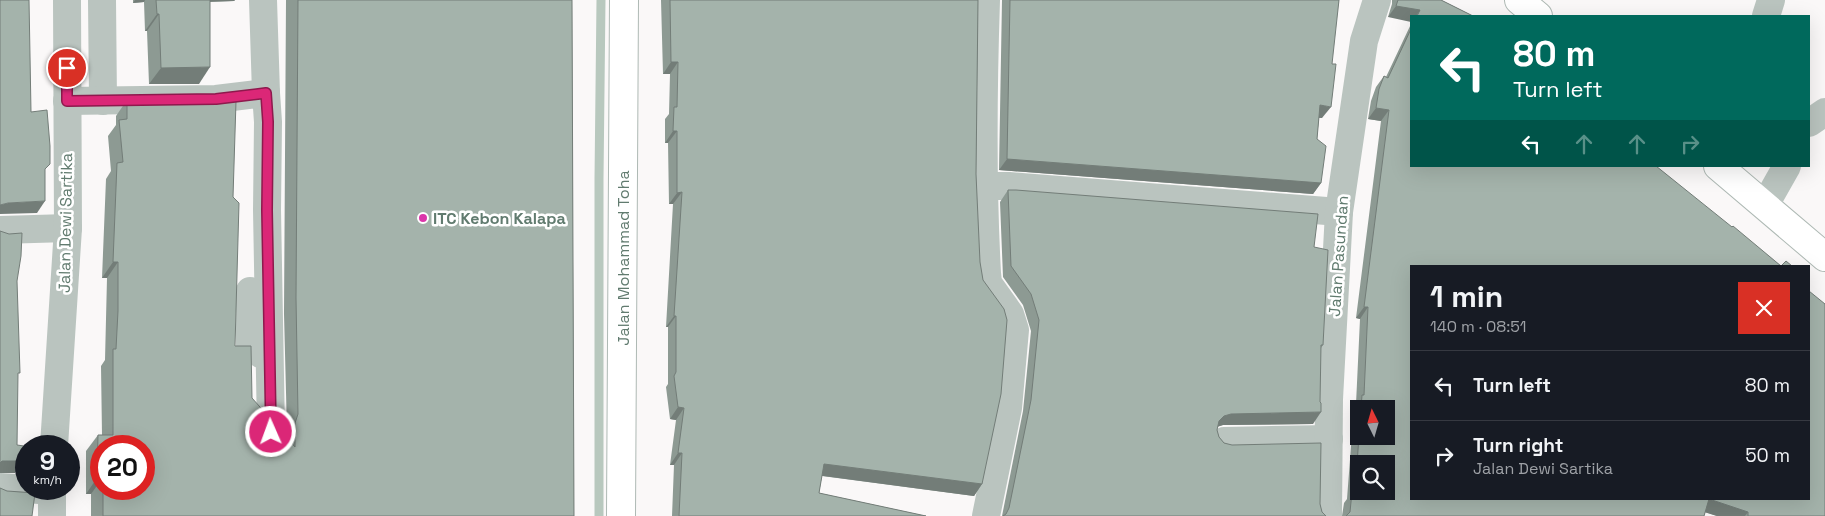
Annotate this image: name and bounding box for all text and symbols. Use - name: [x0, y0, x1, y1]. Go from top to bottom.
- text: 80 m: [1513, 32, 1595, 76]
- icon: left: [1430, 35, 1495, 100]
- pin: [46, 47, 88, 89]
- icon: arrive: [53, 54, 81, 82]
- text: Turn left: [1513, 75, 1603, 103]
- icon: left: [1517, 130, 1545, 158]
- icon: ahead: [1570, 130, 1598, 158]
- icon: ahead: [1623, 130, 1651, 158]
- icon: right: [1676, 130, 1704, 158]
- street label: Jalan Dewi Sartika: [54, 153, 77, 293]
- street label: Jalan Mohammad Toha: [613, 170, 634, 346]
- street label: Jalan Pasundan: [1324, 195, 1353, 317]
- place label: ITC Kebon Kalapa: [433, 208, 566, 229]
- marker: ITC Kebon Kalapa: [417, 212, 429, 224]
- text: 1 min: [1430, 277, 1503, 316]
- button: close: [1738, 282, 1790, 334]
- text: 140 m · 08:51: [1430, 316, 1526, 337]
- icon: left: [1430, 372, 1458, 400]
- text: Turn left: [1473, 373, 1551, 398]
- text: 80 m: [1745, 373, 1790, 398]
- north arrow: [1350, 400, 1395, 445]
- map controls: [1350, 400, 1395, 500]
- position arrow: [244, 405, 296, 457]
- text: Turn right: [1473, 433, 1563, 458]
- speed limit sign: 20: [90, 435, 155, 500]
- icon: right: [1430, 442, 1458, 470]
- text: 50 m: [1745, 443, 1790, 468]
- text: 9: [40, 445, 55, 477]
- button: search: [1350, 455, 1395, 500]
- text: Jalan Dewi Sartika: [1473, 458, 1613, 479]
- text: km/h: [33, 472, 62, 488]

